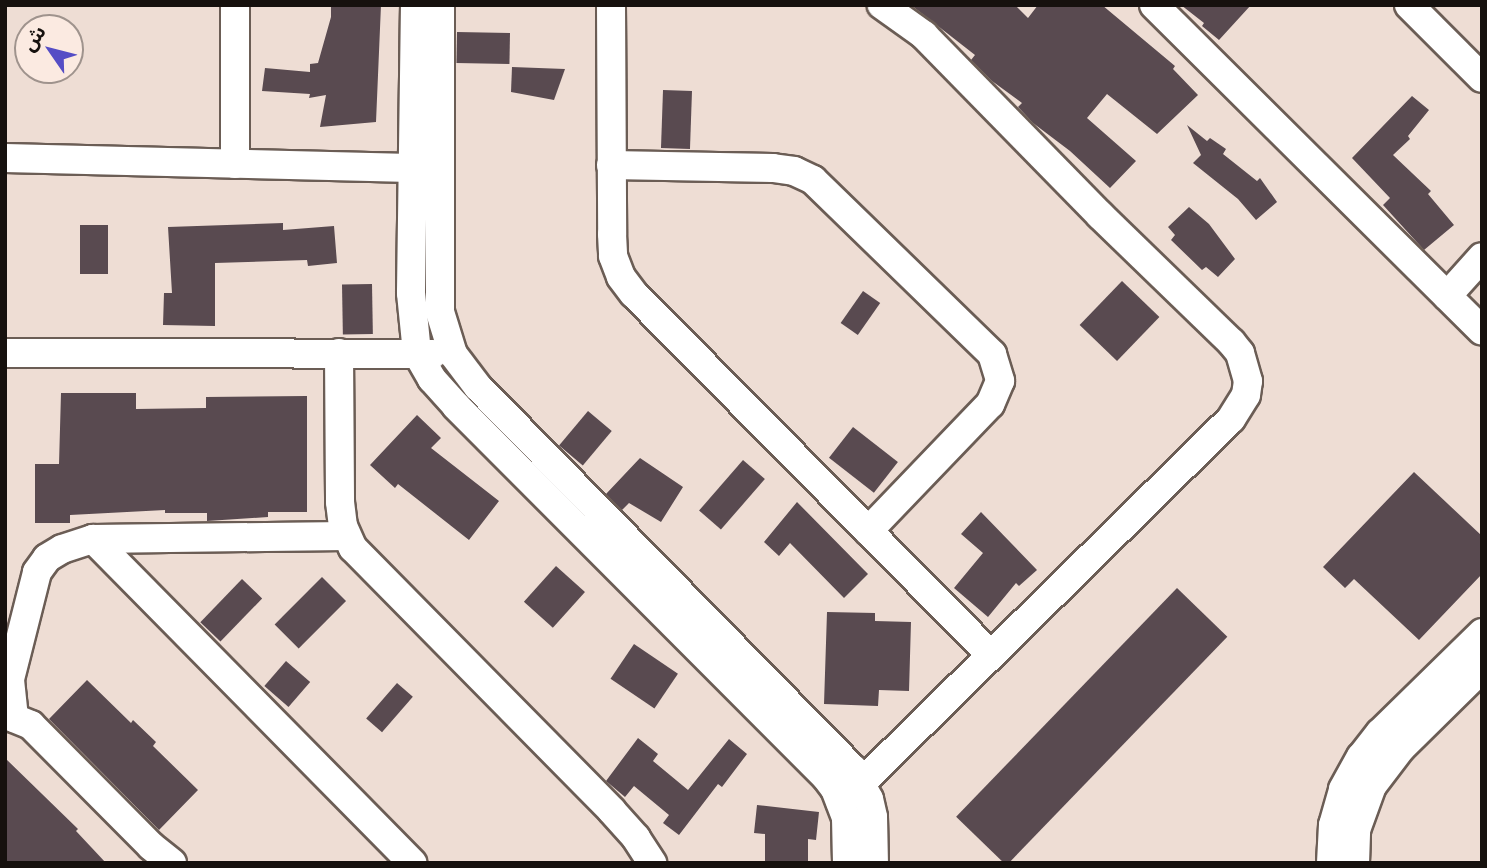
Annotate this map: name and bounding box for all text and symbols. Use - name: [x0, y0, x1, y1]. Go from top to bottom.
- north arrow: [14, 14, 84, 84]
- text: ش: [16, 21, 51, 56]

